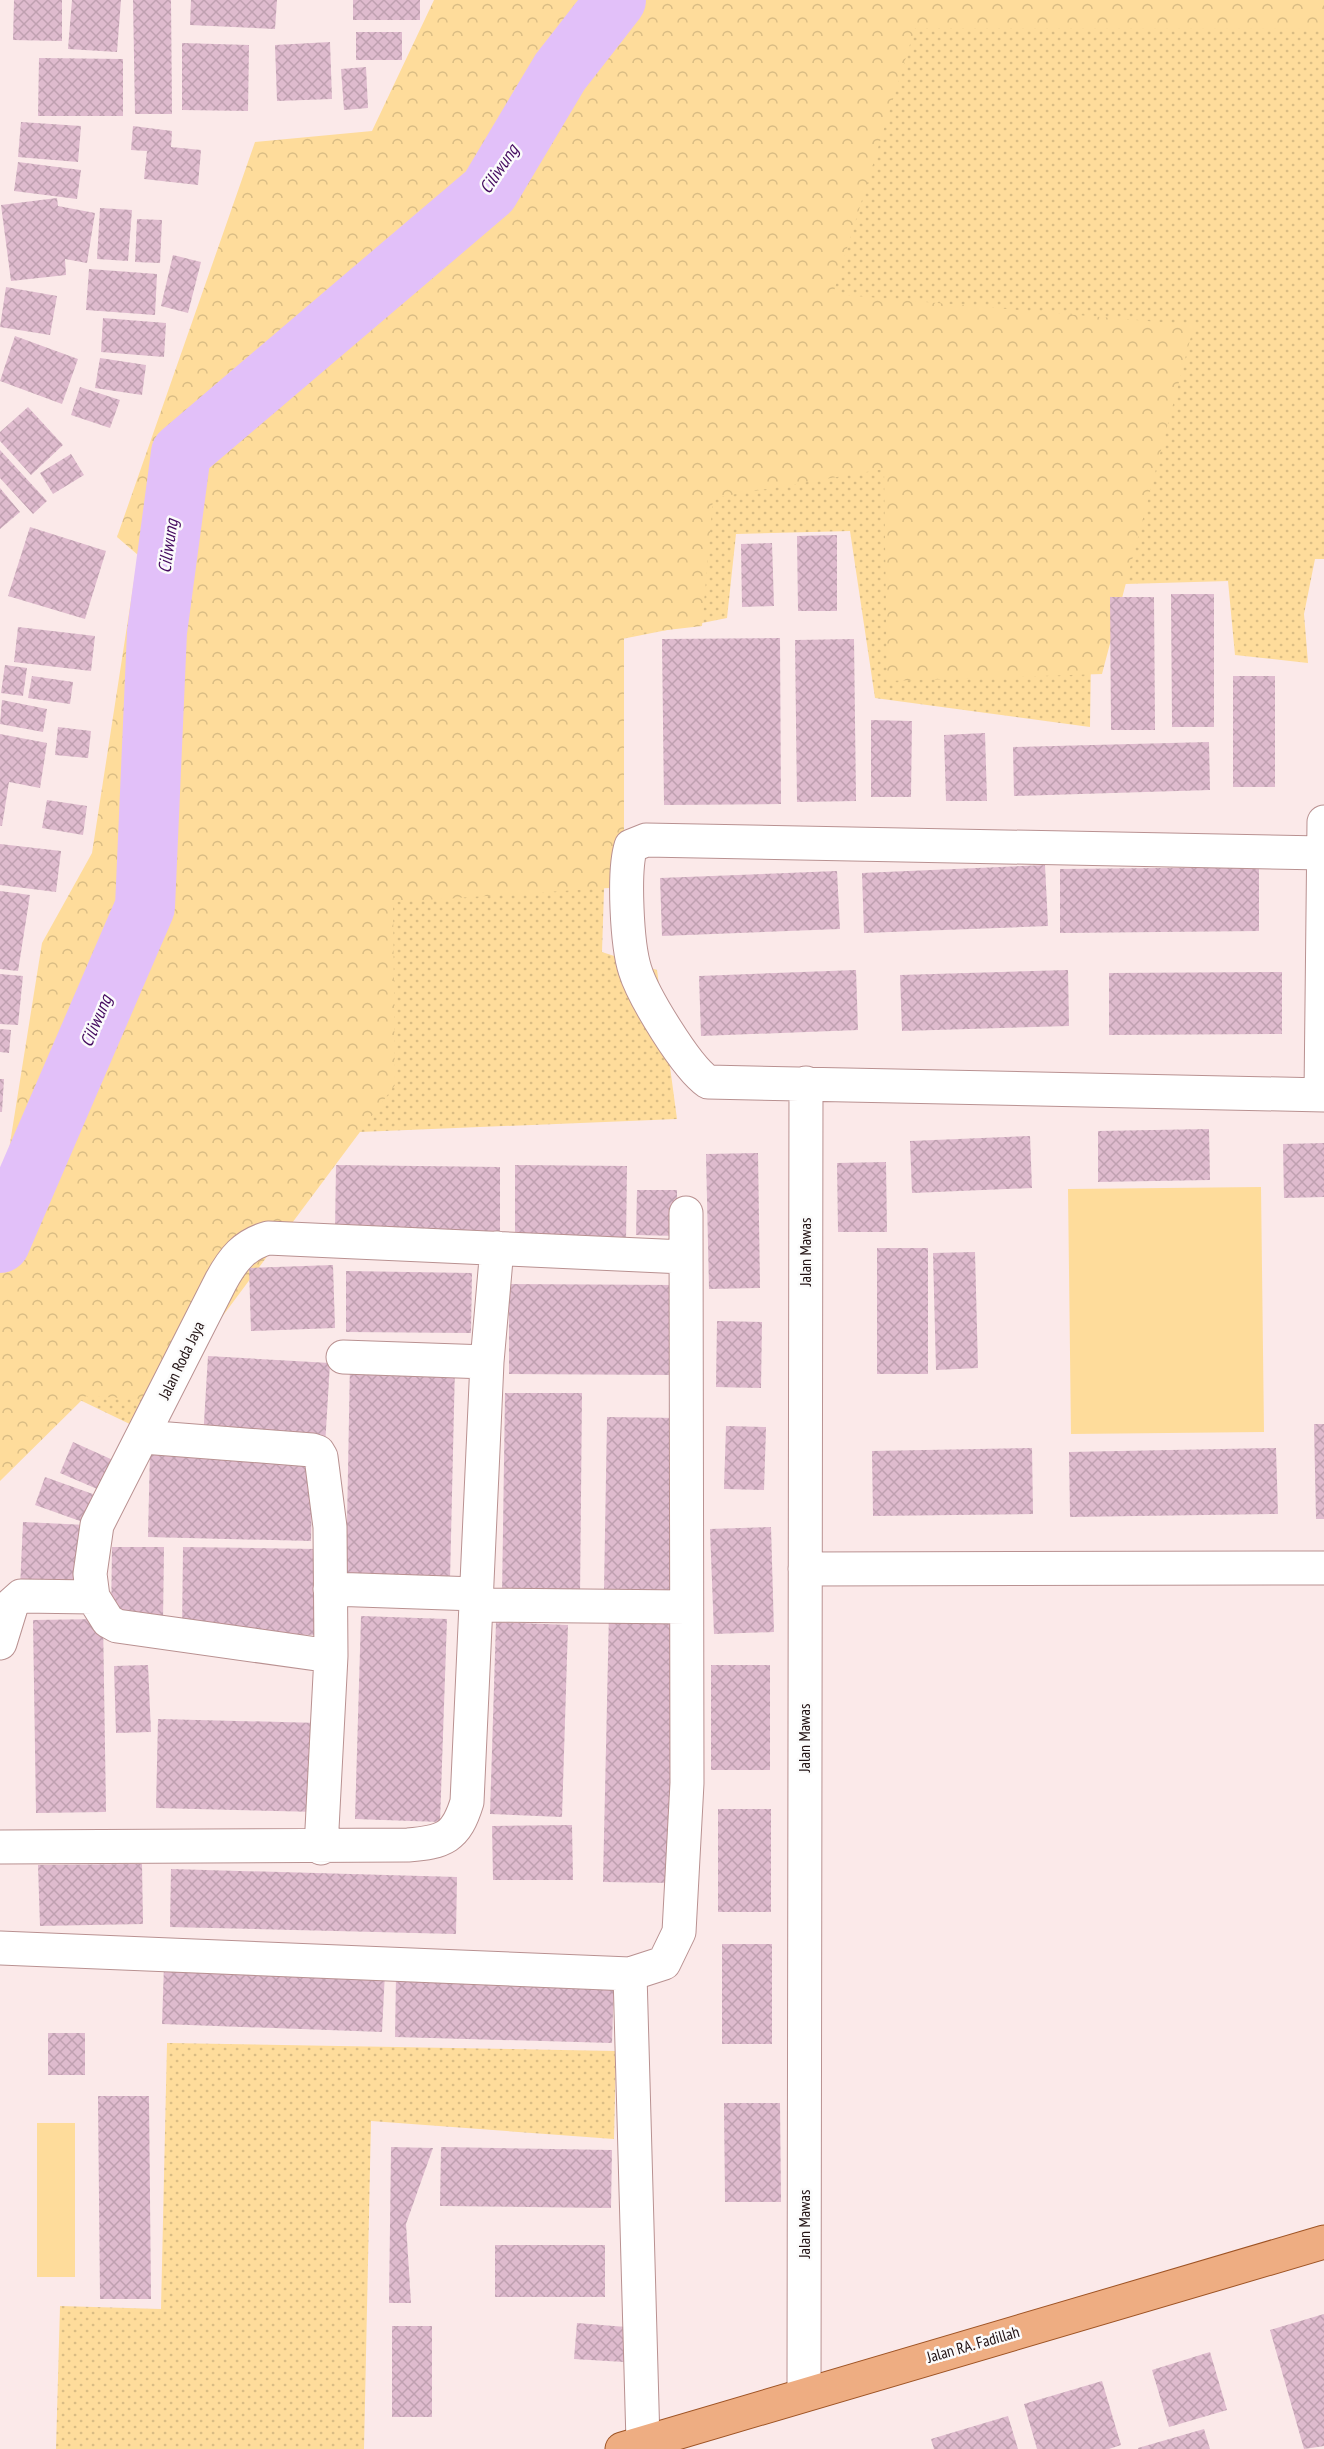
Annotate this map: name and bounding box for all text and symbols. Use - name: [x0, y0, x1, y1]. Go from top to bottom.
- water label: Ciliwung: [474, 139, 524, 198]
- water label: Ciliwung: [152, 516, 183, 574]
- water label: Ciliwung: [74, 990, 117, 1050]
- street label: Jalan Mawas: [795, 1218, 815, 1287]
- street label: Jalan Roda Jaya: [153, 1318, 208, 1403]
- street label: Jalan Mawas: [794, 1704, 814, 1773]
- street label: Jalan Mawas: [794, 2190, 814, 2259]
- street label: Jalan RA. Fadillah: [923, 2321, 1022, 2367]

